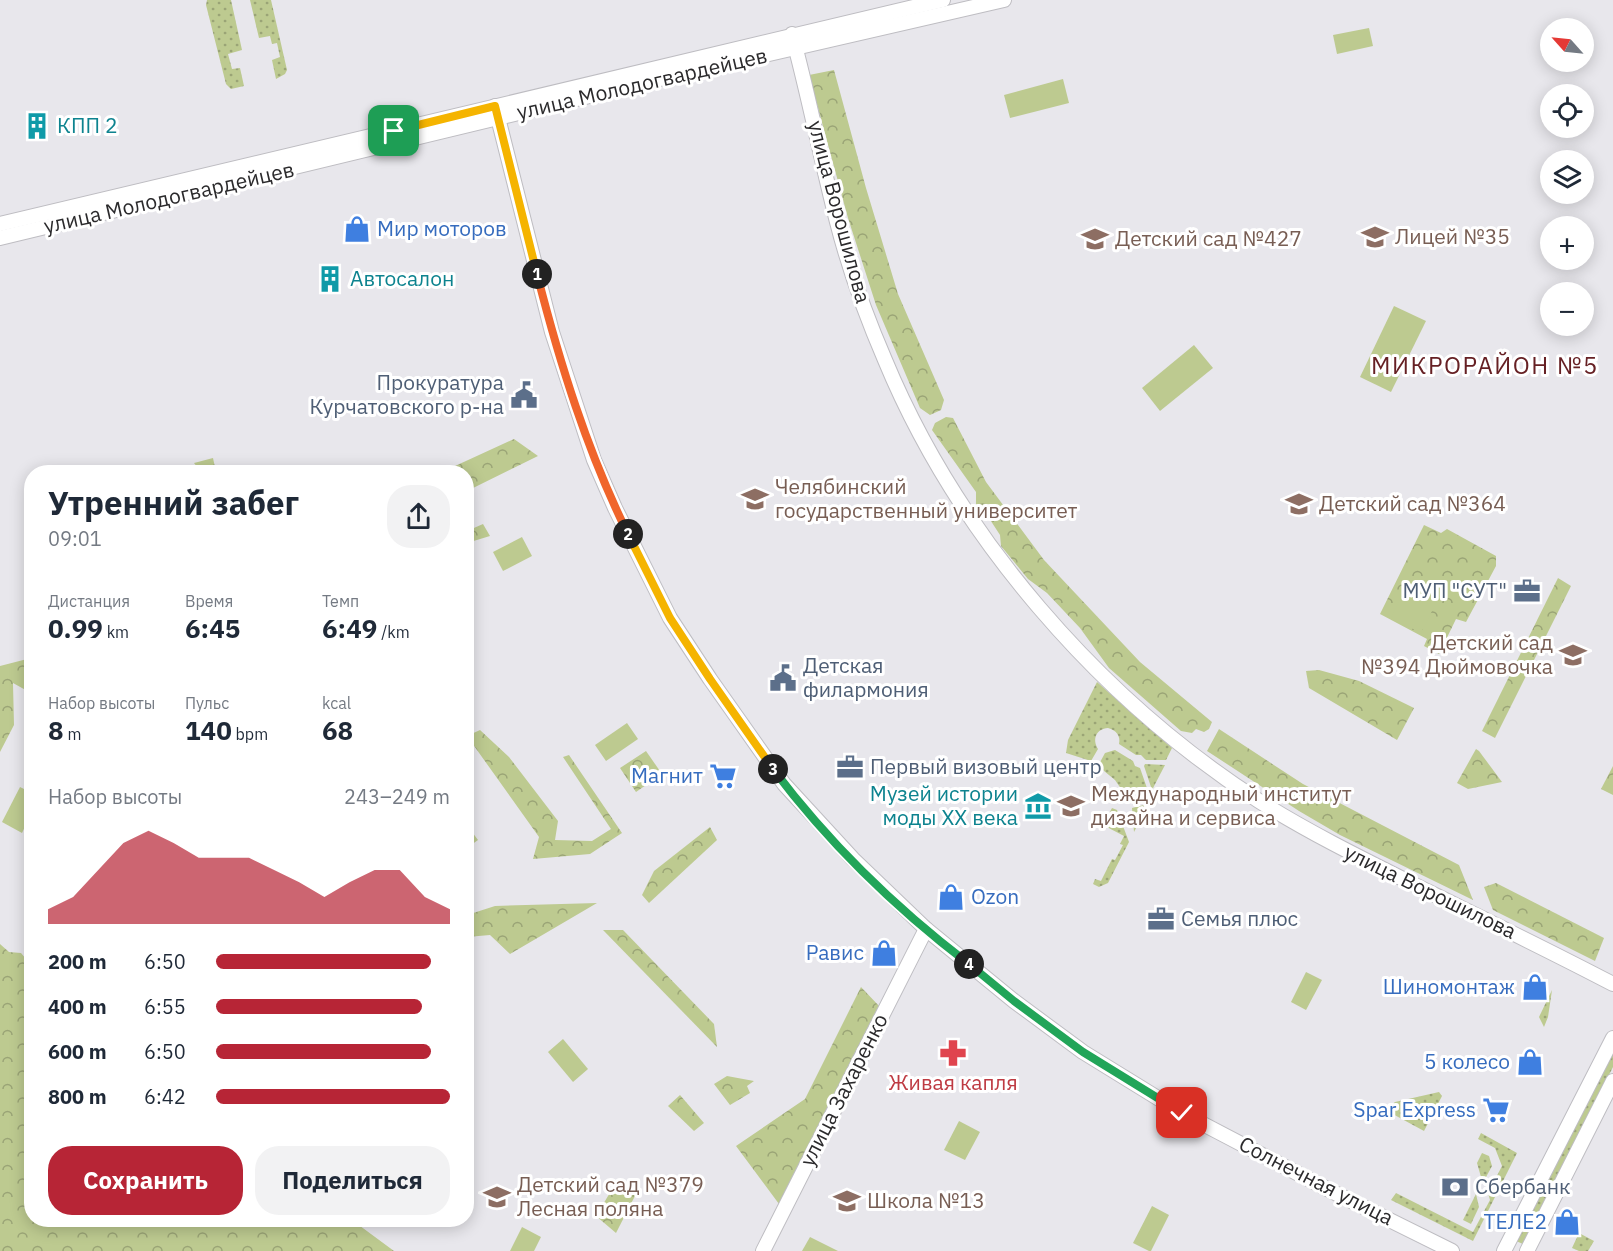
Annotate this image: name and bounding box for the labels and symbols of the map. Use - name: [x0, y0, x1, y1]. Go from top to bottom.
- north arrow: [1540, 18, 1594, 72]
- street label: улица Молодогвардейцев: [514, 41, 770, 125]
- pin: [368, 105, 419, 156]
- building icon: КПП 2: [22, 111, 52, 141]
- place label: КПП 2: [57, 111, 118, 139]
- street label: улица Ворошилова: [802, 117, 878, 306]
- street label: улица Молодогвардейцев: [41, 155, 297, 239]
- shop icon: Мир моторов: [342, 214, 372, 244]
- place label: Мир моторов: [377, 214, 507, 242]
- school or university icon: Лицей №35: [1360, 222, 1390, 252]
- place label: Лицей №35: [1395, 222, 1510, 250]
- school or university icon: Детский сад №427: [1080, 224, 1110, 254]
- place label: Детский сад №427: [1115, 224, 1302, 252]
- pin: 1: [522, 259, 552, 289]
- building icon: Автосалон: [315, 264, 345, 294]
- place label: Автосалон: [350, 264, 454, 292]
- district label: МИКРОРАЙОН №5: [1371, 349, 1599, 381]
- place label: Прокуратура Курчатовского р-на: [309, 368, 504, 420]
- public building icon: Прокуратура Курчатовского р-на: [509, 380, 539, 410]
- place label: Челябинский государственный университет: [775, 472, 1077, 524]
- school or university icon: Челябинский государственный университет: [740, 484, 770, 514]
- school or university icon: Детский сад №364: [1284, 489, 1314, 519]
- place label: Детский сад №364: [1319, 489, 1506, 517]
- pin: 2: [613, 519, 643, 549]
- place label: МУП "СУТ": [1403, 576, 1507, 604]
- office icon: МУП "СУТ": [1512, 576, 1542, 606]
- place label: Детский сад №394 Дюймовочка: [1361, 628, 1553, 680]
- school or university icon: Детский сад №394 Дюймовочка: [1558, 640, 1588, 670]
- place label: Детская филармония: [803, 651, 929, 703]
- public building icon: Детская филармония: [768, 663, 798, 693]
- office icon: Первый визовый центр: [835, 752, 865, 782]
- place label: Первый визовый центр: [870, 752, 1102, 780]
- pin: 3: [758, 754, 788, 784]
- place label: Магнит: [631, 761, 703, 789]
- supermarket icon: Магнит: [708, 761, 738, 791]
- place label: Музей истории моды XX века: [870, 779, 1018, 831]
- place label: Международный институт дизайна и сервиса: [1091, 779, 1352, 831]
- museum icon: Музей истории моды XX века: [1023, 791, 1053, 821]
- school or university icon: Международный институт дизайна и сервиса: [1056, 791, 1086, 821]
- street label: улица Ворошилова: [1340, 837, 1521, 945]
- shop icon: Ozon: [936, 882, 966, 912]
- place label: Ozon: [971, 882, 1019, 910]
- office icon: Семья плюс: [1146, 904, 1176, 934]
- place label: Семья плюс: [1181, 904, 1298, 932]
- place label: Равис: [806, 938, 864, 966]
- shop icon: Равис: [869, 938, 899, 968]
- pin: 4: [954, 949, 984, 979]
- place label: Шиномонтаж: [1383, 972, 1515, 1000]
- shop icon: Шиномонтаж: [1520, 972, 1550, 1002]
- street label: улица Захаренко: [793, 1008, 894, 1171]
- pharmacy icon: Живая капля: [938, 1038, 968, 1068]
- place label: 5 колесо: [1424, 1047, 1510, 1075]
- shop icon: 5 колесо: [1515, 1047, 1545, 1077]
- place label: Живая капля: [888, 1068, 1018, 1096]
- pin: [1156, 1087, 1207, 1138]
- place label: Spar Express: [1353, 1095, 1476, 1123]
- supermarket icon: Spar Express: [1481, 1095, 1511, 1125]
- street label: Солнечная улица: [1235, 1129, 1398, 1231]
- place label: Детский сад №379 Лесная поляна: [517, 1170, 704, 1222]
- bank icon: Сбербанк: [1440, 1172, 1470, 1202]
- place label: Сбербанк: [1475, 1172, 1571, 1200]
- school or university icon: Детский сад №379 Лесная поляна: [482, 1182, 512, 1212]
- school or university icon: Школа №13: [832, 1186, 862, 1216]
- place label: Школа №13: [867, 1186, 985, 1214]
- place label: ТЕЛЕ2: [1484, 1207, 1547, 1235]
- shop icon: ТЕЛЕ2: [1552, 1207, 1582, 1237]

